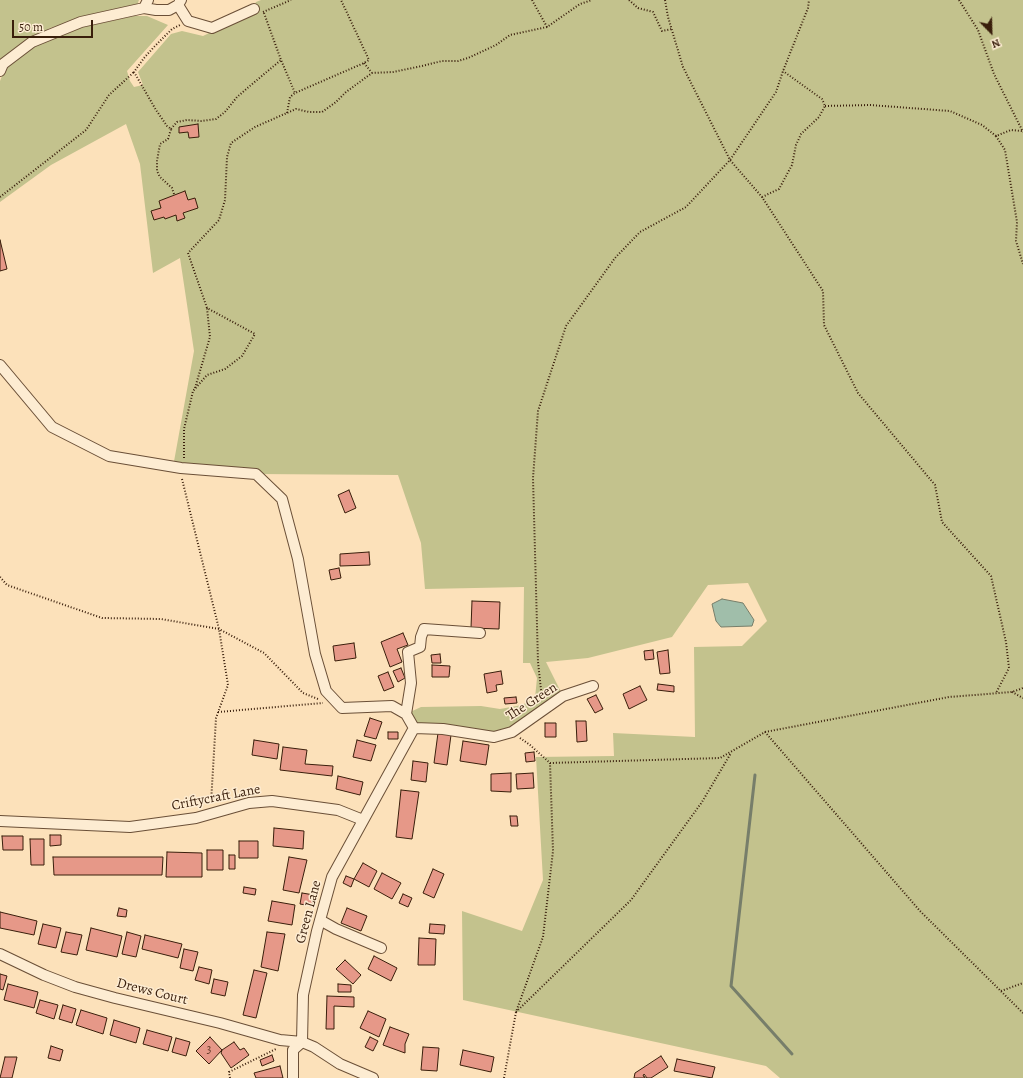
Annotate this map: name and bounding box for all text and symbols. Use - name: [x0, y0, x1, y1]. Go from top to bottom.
- scale bar: [14, 12, 95, 38]
- north arrow: [971, 12, 1011, 52]
- text: 50 m: [19, 19, 43, 35]
- text: N: [989, 35, 1003, 52]
- street label: The Green: [503, 679, 561, 725]
- street label: Criftycraft Lane: [170, 781, 262, 815]
- street label: Green Lane: [292, 879, 326, 945]
- street label: Drews Court: [115, 975, 189, 1009]
- house number: 3: [207, 1043, 211, 1057]

